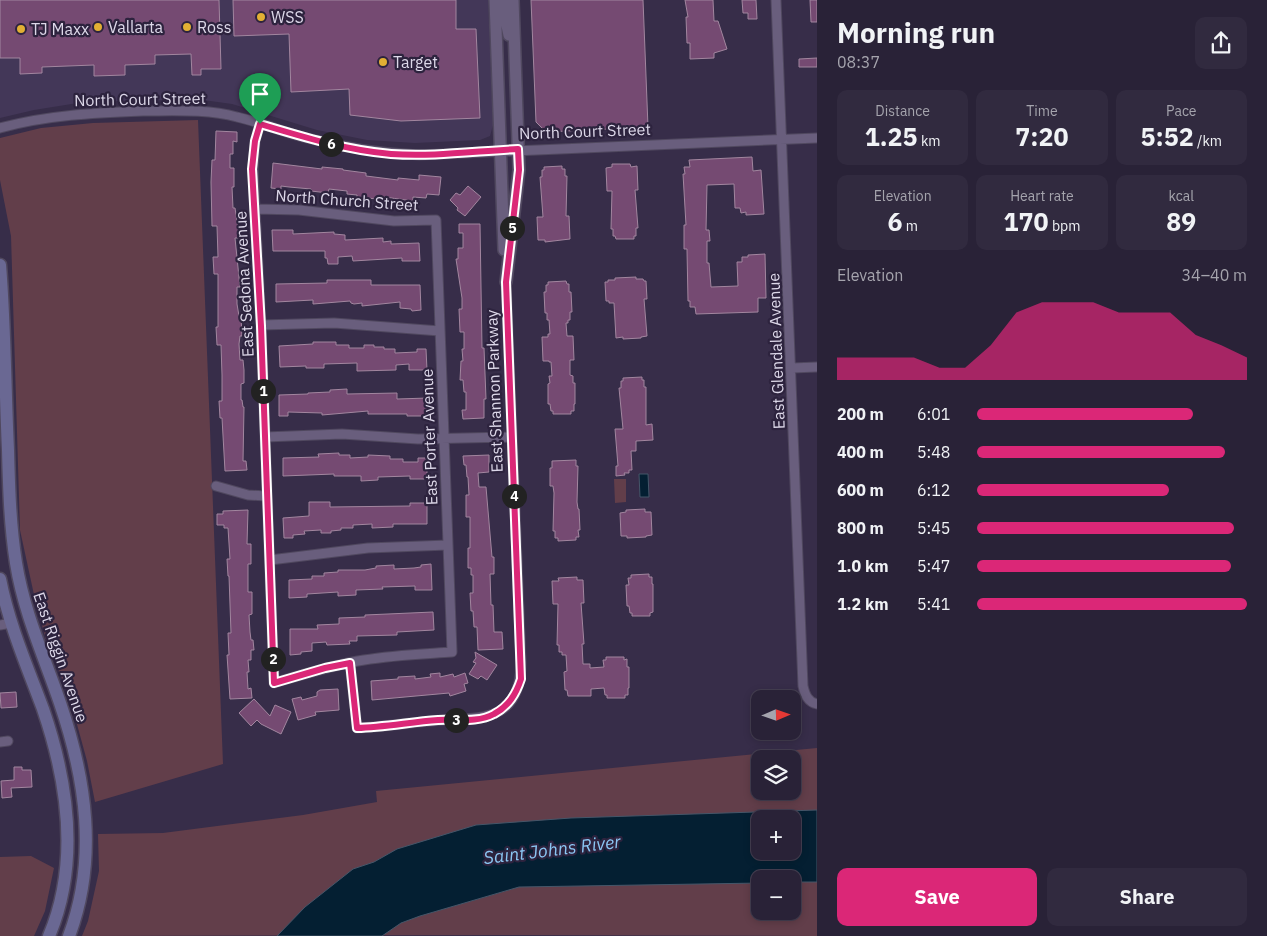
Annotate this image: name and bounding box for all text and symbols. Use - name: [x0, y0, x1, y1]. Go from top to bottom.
- place label: WSS: [271, 7, 304, 27]
- marker: WSS: [255, 11, 267, 23]
- text: Morning run: [837, 14, 995, 51]
- place label: Vallarta: [108, 17, 164, 37]
- place label: Ross: [197, 17, 231, 37]
- button: share: [1195, 17, 1247, 69]
- place label: TJ Maxx: [31, 19, 89, 39]
- marker: Vallarta: [92, 21, 104, 33]
- marker: Ross: [181, 21, 193, 33]
- marker: TJ Maxx: [15, 23, 27, 35]
- place label: Target: [393, 52, 438, 72]
- text: 08:37: [837, 52, 880, 72]
- marker: Target: [377, 56, 389, 68]
- pin: [239, 73, 281, 124]
- icon: arrive: [246, 80, 274, 108]
- street label: North Court Street: [74, 88, 206, 110]
- text: Distance: [875, 102, 930, 120]
- text: Time: [1026, 102, 1058, 120]
- text: Pace: [1166, 102, 1197, 120]
- street label: North Court Street: [519, 119, 651, 143]
- text: 1.25: [865, 120, 918, 153]
- text: 7:20: [1015, 120, 1069, 153]
- text: 5:52: [1141, 120, 1194, 153]
- pin: 6: [318, 132, 344, 156]
- text: km: [918, 132, 941, 150]
- text: /km: [1194, 132, 1222, 150]
- text: 6: [327, 135, 336, 153]
- street label: North Church Street: [275, 185, 419, 215]
- text: Elevation: [874, 187, 932, 205]
- text: Heart rate: [1010, 187, 1074, 205]
- text: kcal: [1169, 187, 1194, 205]
- text: 6: [887, 205, 902, 238]
- text: 170: [1004, 205, 1049, 238]
- text: 89: [1166, 205, 1196, 238]
- street label: East Sedona Avenue: [230, 210, 258, 357]
- pin: 5: [500, 216, 524, 240]
- text: m: [902, 217, 918, 235]
- text: bpm: [1049, 217, 1080, 235]
- text: 5: [508, 219, 517, 237]
- text: Elevation: [837, 265, 903, 285]
- text: 34–40 m: [1181, 265, 1247, 285]
- street label: East Glendale Avenue: [763, 272, 789, 430]
- street label: East Shannon Parkway: [481, 309, 507, 473]
- street label: East Porter Avenue: [417, 368, 441, 506]
- pin: 1: [250, 378, 276, 404]
- text: 1: [259, 382, 268, 400]
- text: 200 m: [837, 404, 884, 424]
- text: 6:01: [917, 404, 950, 424]
- text: 400 m: [837, 442, 884, 462]
- text: 5:48: [917, 442, 950, 462]
- text: 600 m: [837, 480, 884, 500]
- text: 6:12: [917, 480, 950, 500]
- pin: 4: [502, 484, 526, 508]
- text: 4: [510, 487, 519, 505]
- text: 800 m: [837, 518, 884, 538]
- text: 5:45: [917, 518, 950, 538]
- text: 1.0 km: [837, 556, 888, 576]
- text: 5:47: [917, 556, 950, 576]
- street label: East Riggin Avenue: [29, 589, 93, 725]
- text: 1.2 km: [837, 594, 888, 614]
- text: 5:41: [917, 594, 950, 614]
- pin: 2: [260, 646, 286, 672]
- text: 2: [269, 650, 278, 668]
- north arrow: [751, 690, 801, 740]
- map controls: [751, 690, 801, 920]
- pin: 3: [444, 708, 468, 732]
- text: 3: [452, 711, 461, 729]
- button: layers: [751, 750, 801, 800]
- button: +: [751, 810, 801, 860]
- water label: Saint Johns River: [482, 830, 622, 869]
- button: Save: [837, 868, 1037, 926]
- button: Share: [1047, 868, 1247, 926]
- button: −: [751, 870, 801, 920]

